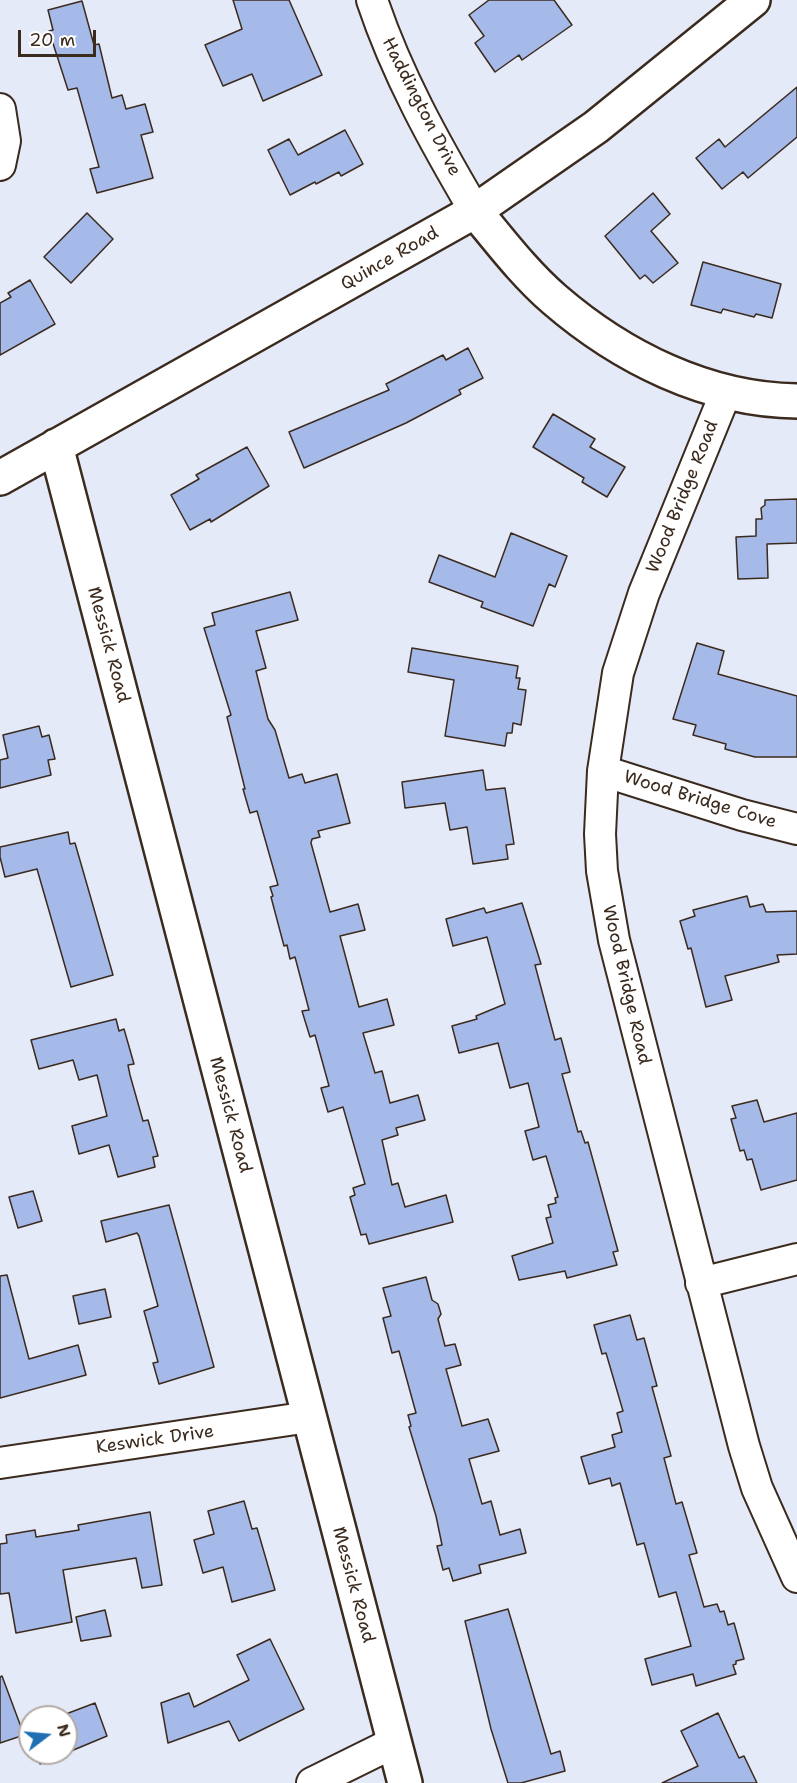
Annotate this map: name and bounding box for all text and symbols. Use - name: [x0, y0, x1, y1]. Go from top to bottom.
- scale bar: [21, 18, 99, 56]
- text: 20 m: [29, 28, 75, 52]
- street label: Haddington Drive: [377, 34, 465, 180]
- street label: Quince Road: [337, 222, 443, 296]
- street label: Wood Bridge Road: [642, 417, 724, 577]
- street label: Messick Road: [82, 585, 134, 705]
- street label: Wood Bridge Cove: [621, 766, 779, 834]
- street label: Wood Bridge Road: [597, 903, 655, 1067]
- street label: Messick Road: [204, 1055, 256, 1175]
- street label: Keswick Drive: [94, 1421, 216, 1459]
- street label: Messick Road: [327, 1525, 379, 1645]
- north arrow: [18, 1705, 78, 1765]
- text: N: [52, 1721, 76, 1739]

